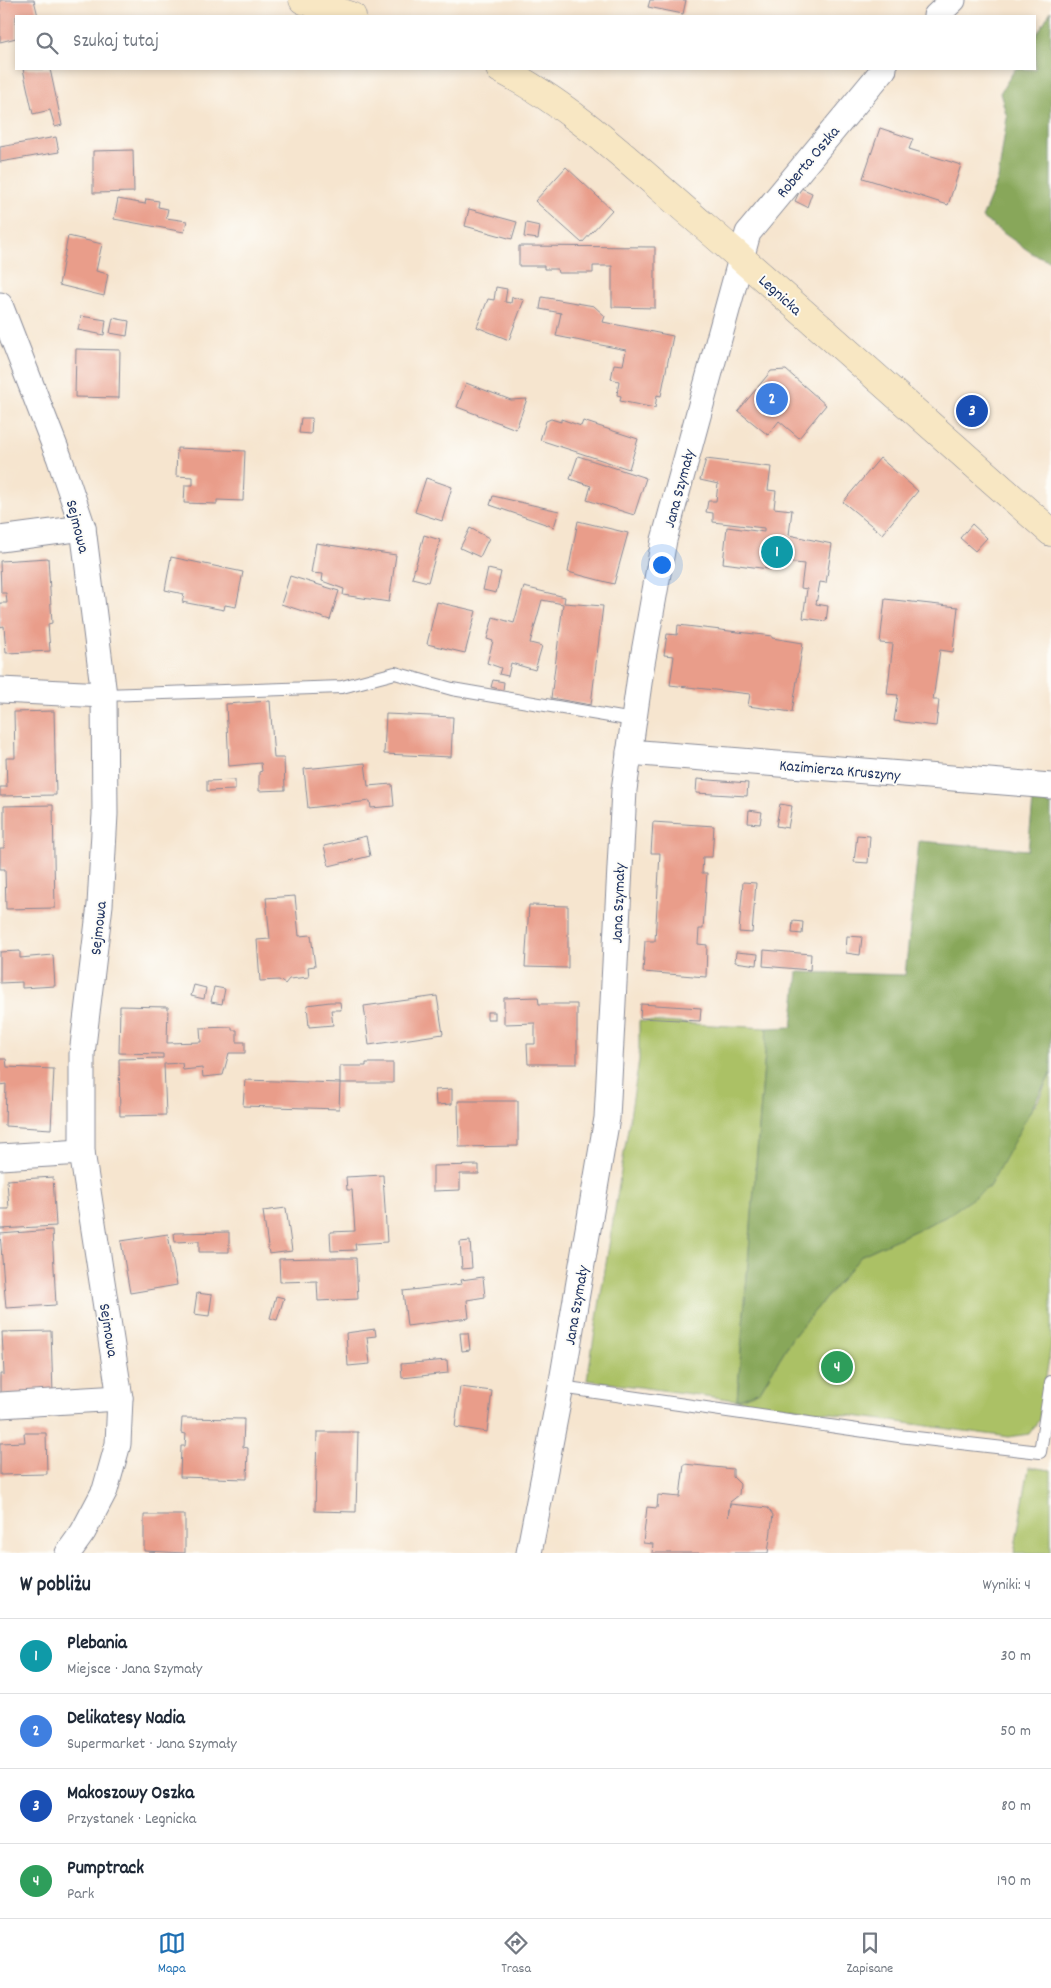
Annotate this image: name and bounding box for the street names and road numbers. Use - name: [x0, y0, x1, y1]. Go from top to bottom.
- street label: Roberta Oszka: [772, 121, 846, 204]
- street label: Legnicka: [753, 270, 806, 322]
- street label: Jana Szymały: [659, 446, 702, 531]
- street label: Sejmowa: [59, 498, 94, 556]
- street label: Kazimierza Kruszyny: [778, 755, 902, 788]
- street label: Jana Szymały: [607, 862, 632, 944]
- street label: Sejmowa: [85, 900, 114, 956]
- street label: Jana Szymały: [559, 1263, 596, 1347]
- street label: Sejmowa: [92, 1302, 123, 1359]

